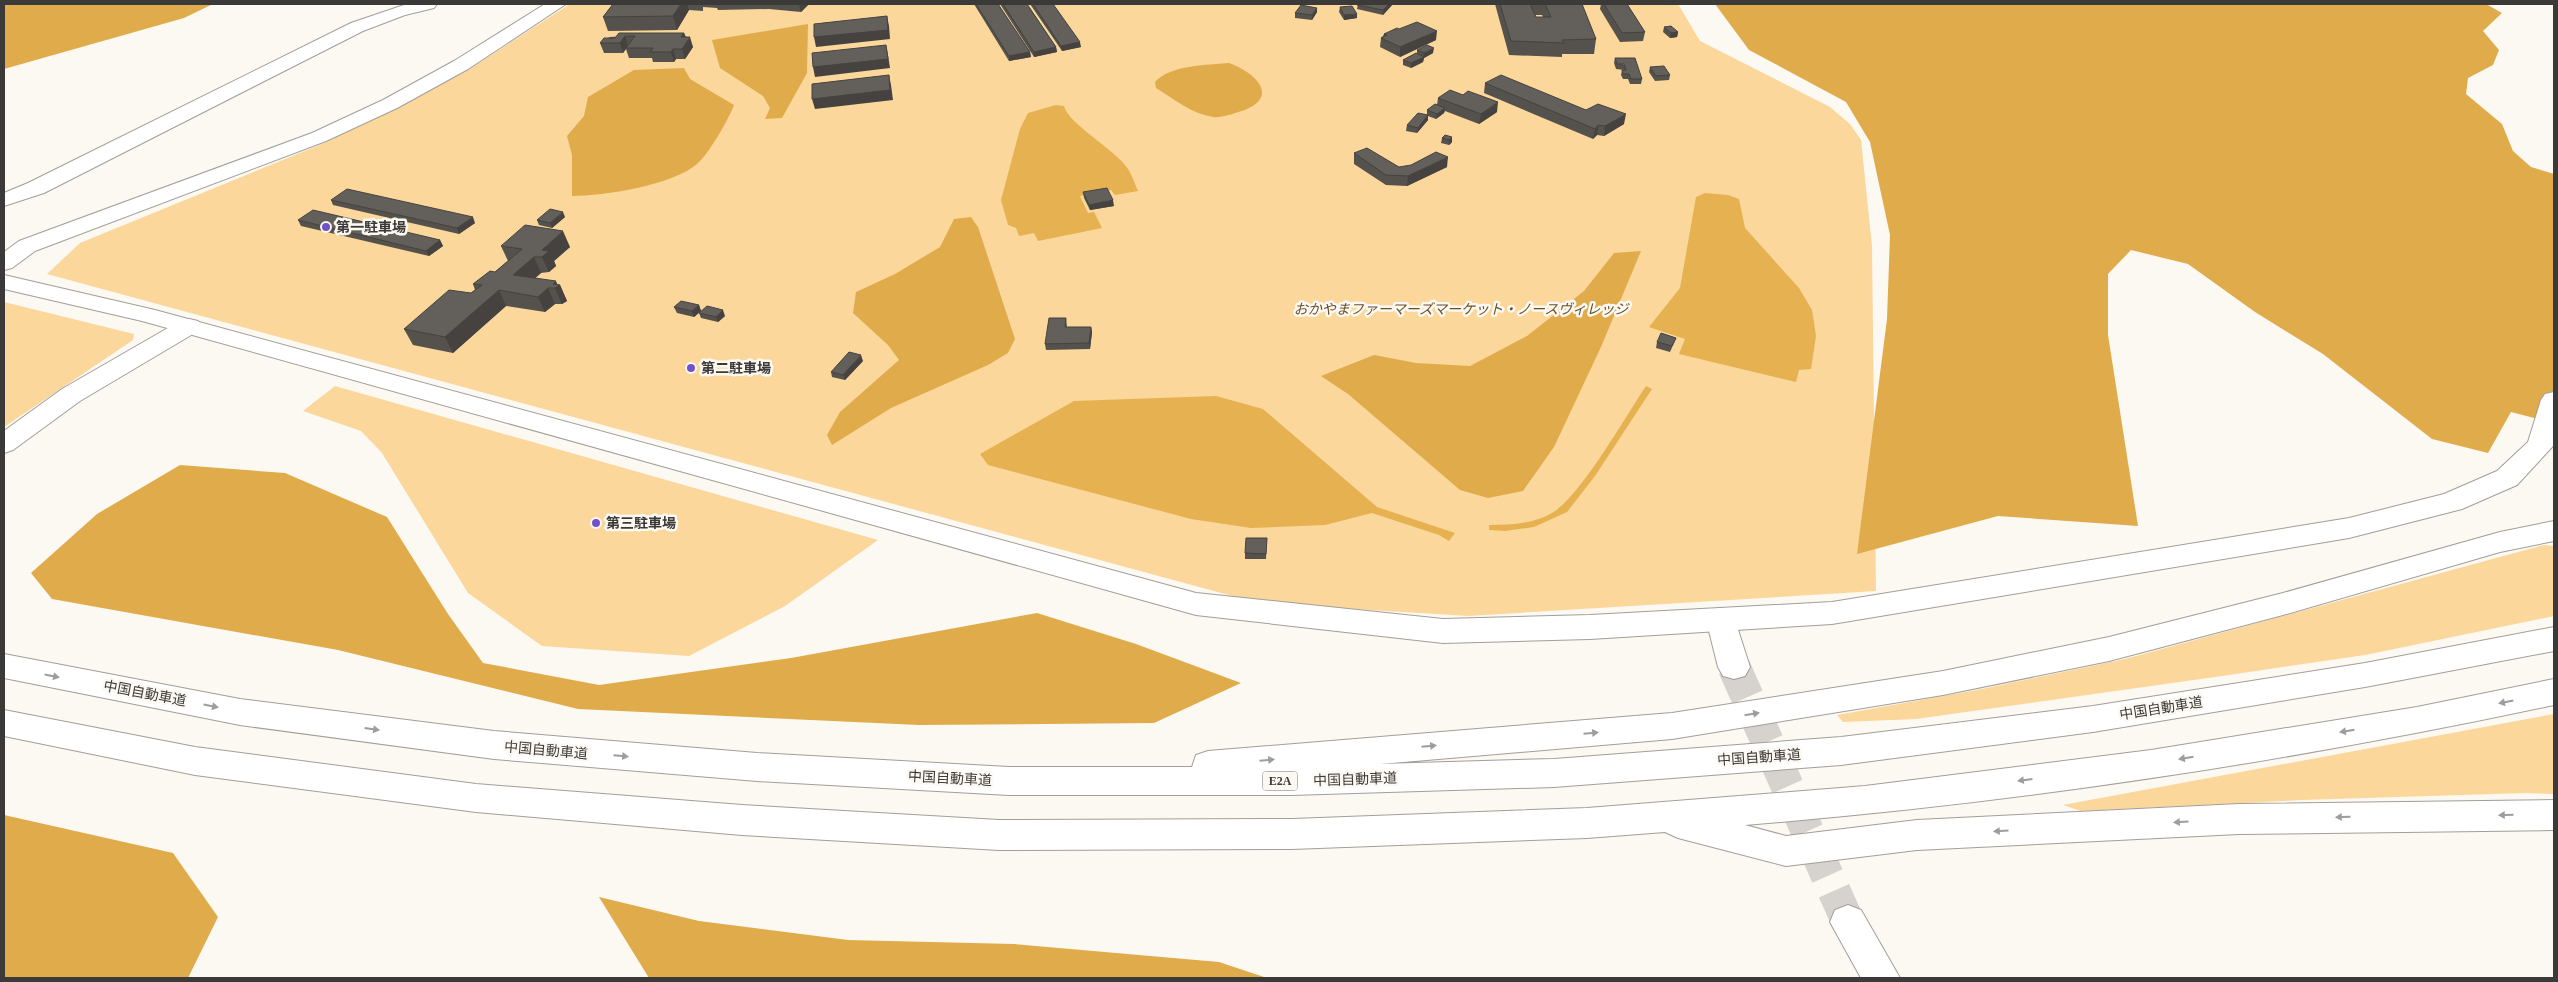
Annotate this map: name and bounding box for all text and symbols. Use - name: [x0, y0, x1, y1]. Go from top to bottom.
- place label: 第一駐車場: [336, 219, 406, 235]
- marker: 第一駐車場: [320, 221, 332, 233]
- park label: おかやまファーマーズマーケット・ノースヴィレッジ: [1294, 302, 1630, 317]
- place label: 第二駐車場: [701, 360, 771, 376]
- marker: 第二駐車場: [685, 362, 697, 374]
- place label: 第三駐車場: [606, 515, 676, 531]
- marker: 第三駐車場: [590, 517, 602, 529]
- one-way arrow: [44, 672, 60, 680]
- street label: 中国自動車道: [102, 678, 188, 709]
- street label: 中国自動車道: [2118, 695, 2204, 722]
- one-way arrow: [2498, 698, 2514, 706]
- one-way arrow: [204, 702, 219, 710]
- one-way arrow: [1745, 709, 1761, 717]
- one-way arrow: [364, 725, 380, 733]
- one-way arrow: [2338, 728, 2354, 736]
- one-way arrow: [1583, 729, 1599, 737]
- street label: 中国自動車道: [503, 739, 588, 762]
- one-way arrow: [1421, 742, 1437, 750]
- street label: 中国自動車道: [1717, 747, 1801, 768]
- one-way arrow: [613, 752, 629, 760]
- one-way arrow: [2178, 754, 2194, 762]
- one-way arrow: [1259, 755, 1275, 763]
- street label: 中国自動車道: [908, 769, 992, 788]
- road number: E2A: [1262, 771, 1298, 790]
- street label: 中国自動車道: [1313, 771, 1397, 788]
- one-way arrow: [2017, 776, 2033, 784]
- one-way arrow: [2497, 812, 2513, 820]
- one-way arrow: [2335, 814, 2351, 822]
- one-way arrow: [2172, 818, 2188, 826]
- one-way arrow: [1993, 827, 2009, 835]

